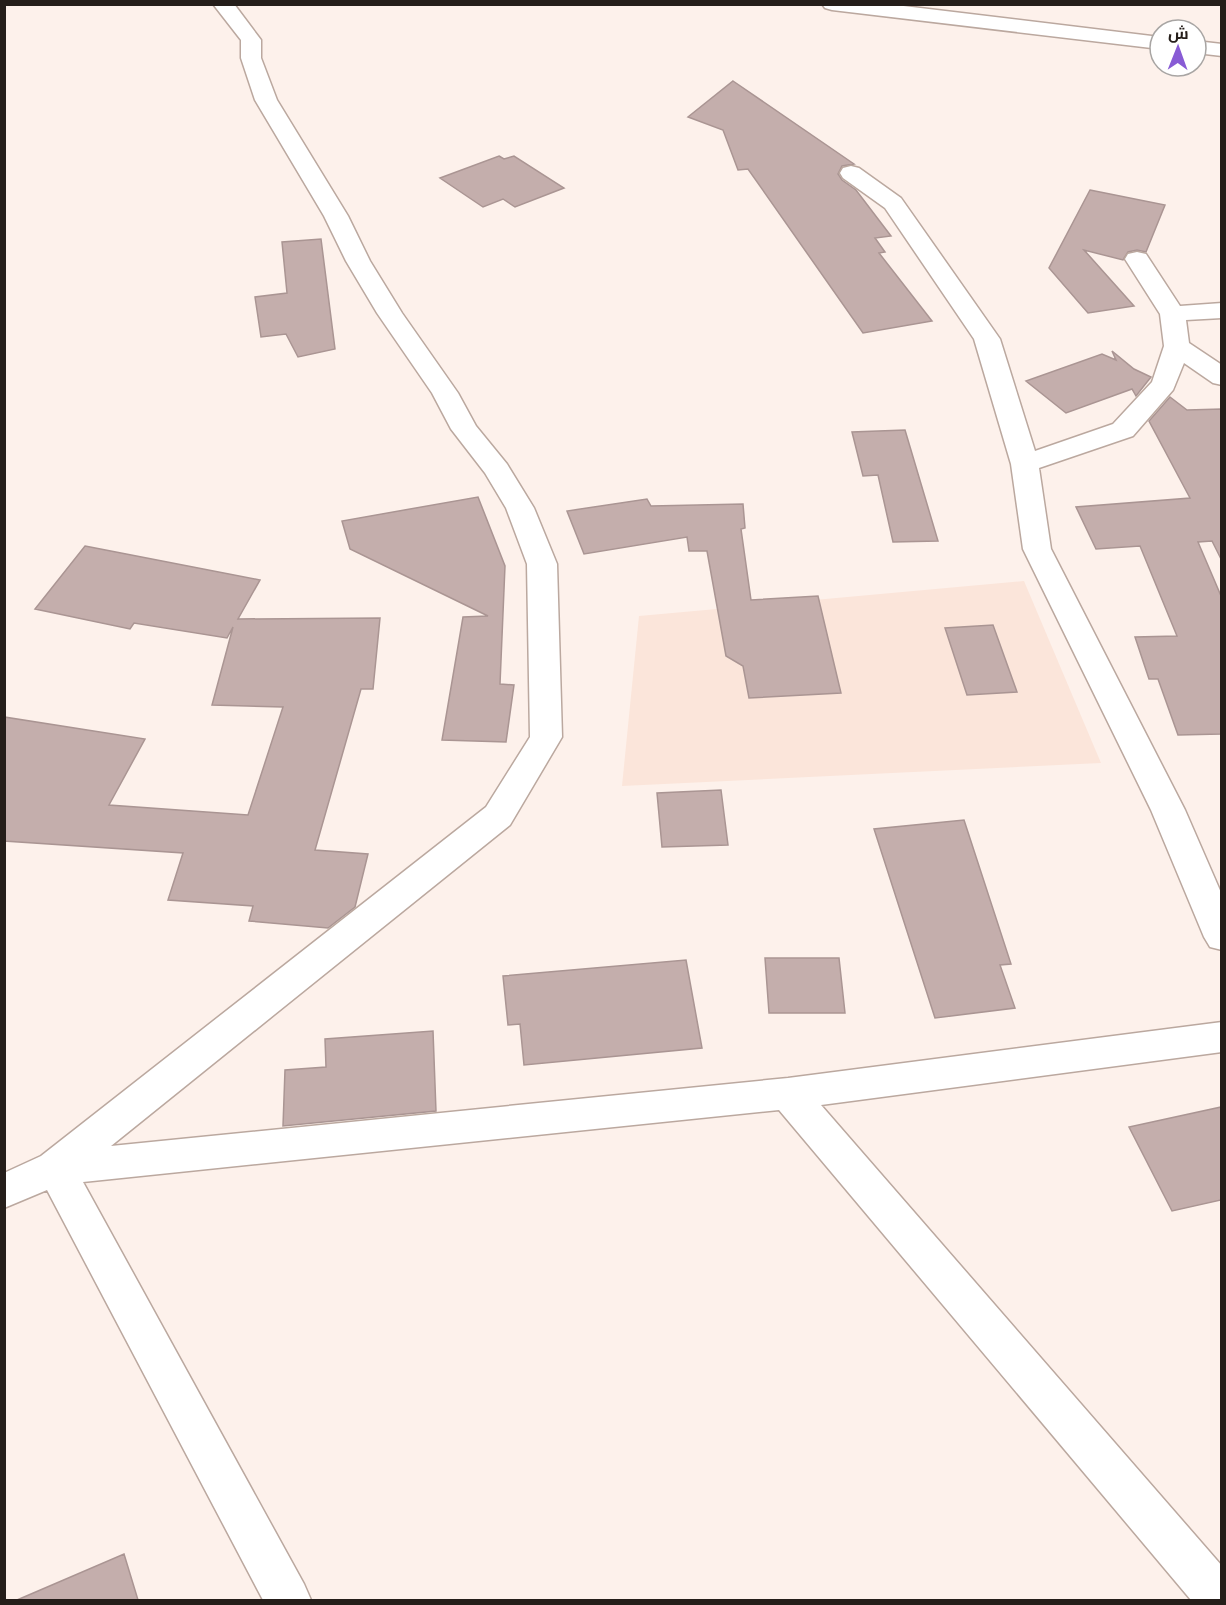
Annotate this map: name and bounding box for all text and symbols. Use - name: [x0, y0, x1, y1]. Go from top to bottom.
- north arrow: [1148, 18, 1208, 78]
- text: ش: [1168, 23, 1189, 43]

